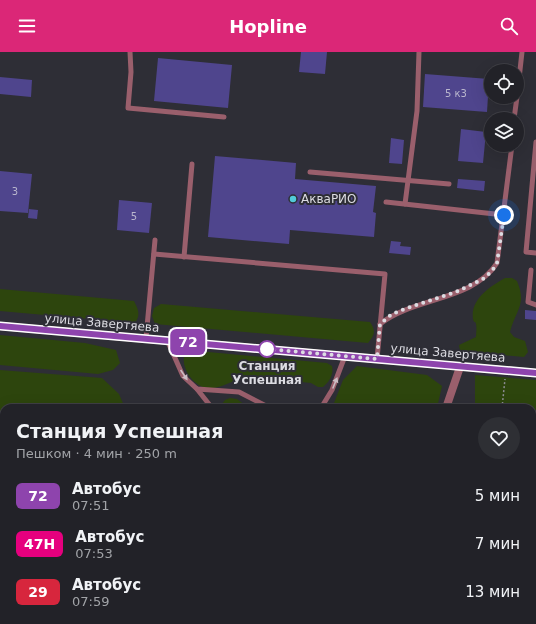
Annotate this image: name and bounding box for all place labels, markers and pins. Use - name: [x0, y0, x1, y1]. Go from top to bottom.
- place label: АкваРИО: [301, 192, 357, 206]
- marker: АкваРИО: [288, 194, 298, 204]
- marker: Станция Успешная: [258, 340, 276, 358]
- place label: Станция Успешная: [232, 359, 302, 387]

